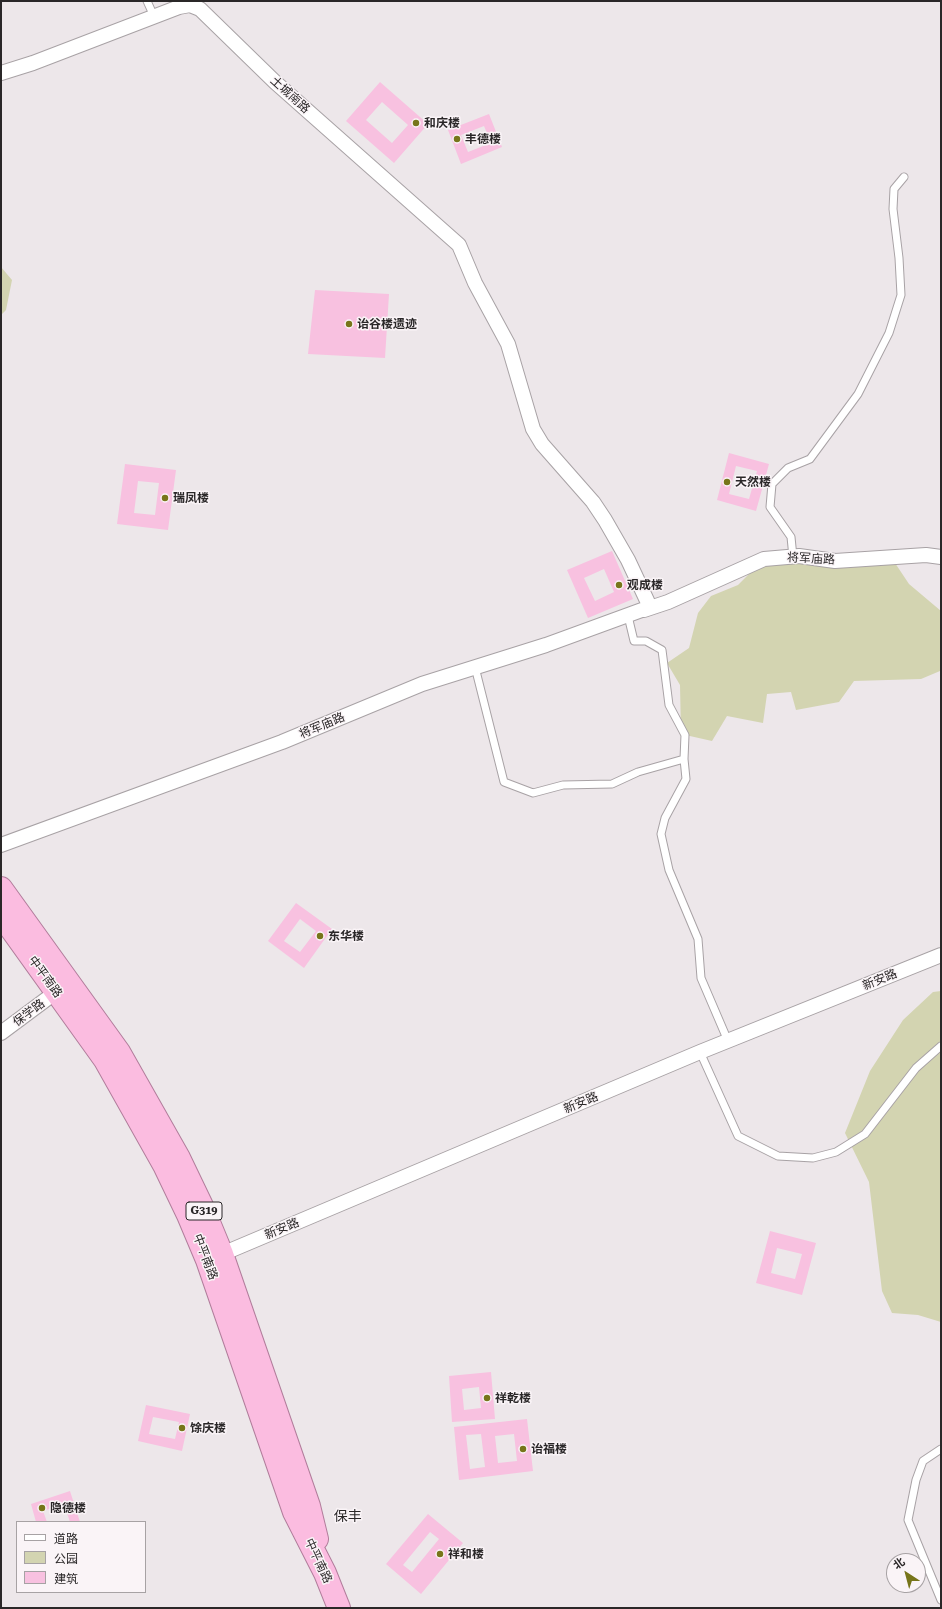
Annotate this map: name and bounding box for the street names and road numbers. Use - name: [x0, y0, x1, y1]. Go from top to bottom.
- street label: 土城南路: [267, 74, 313, 116]
- street label: 将军庙路: [787, 551, 835, 567]
- street label: 将军庙路: [297, 710, 347, 742]
- street label: 中平南路: [25, 953, 65, 1001]
- street label: 新安路: [861, 967, 899, 993]
- street label: 保学路: [10, 996, 48, 1030]
- street label: 新安路: [562, 1089, 600, 1117]
- road number: G319: [186, 1202, 222, 1220]
- street label: 新安路: [263, 1215, 301, 1243]
- street label: 中平南路: [190, 1232, 220, 1282]
- street label: 中平南路: [301, 1536, 335, 1586]

